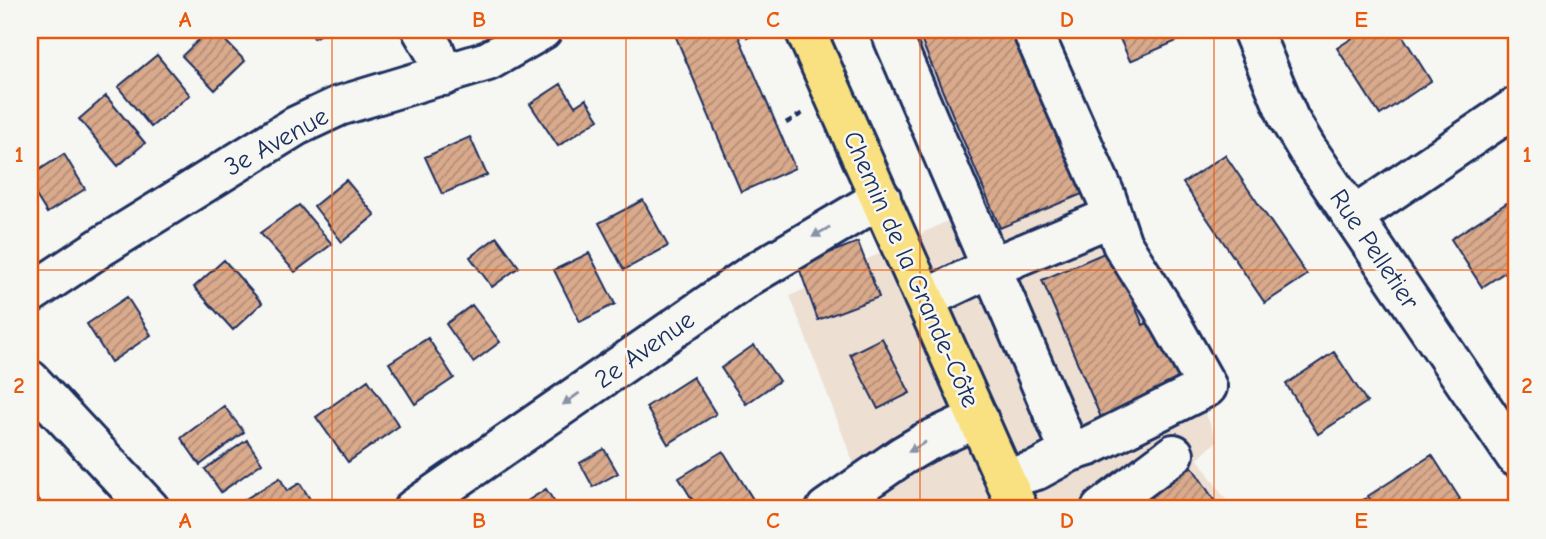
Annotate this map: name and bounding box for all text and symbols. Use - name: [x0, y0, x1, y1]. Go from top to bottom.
- text: A: [179, 6, 192, 33]
- text: B: [472, 6, 486, 33]
- text: C: [766, 6, 780, 33]
- text: D: [1060, 6, 1074, 33]
- text: E: [1354, 6, 1368, 33]
- street label: 3e Avenue: [219, 101, 334, 183]
- street label: Chemin de la Grande-Côte: [836, 127, 986, 412]
- text: 1: [14, 141, 24, 168]
- text: 1: [1522, 141, 1532, 168]
- street label: Rue Pelletier: [1323, 184, 1426, 316]
- one-way arrow: [812, 226, 831, 239]
- street label: 2e Avenue: [589, 305, 700, 395]
- text: 2: [13, 372, 25, 399]
- text: 2: [1521, 372, 1533, 399]
- one-way arrow: [562, 392, 580, 406]
- one-way arrow: [907, 441, 926, 454]
- text: A: [179, 507, 192, 534]
- text: B: [472, 507, 486, 534]
- text: C: [766, 507, 780, 534]
- text: D: [1060, 507, 1074, 534]
- text: E: [1354, 507, 1368, 534]

